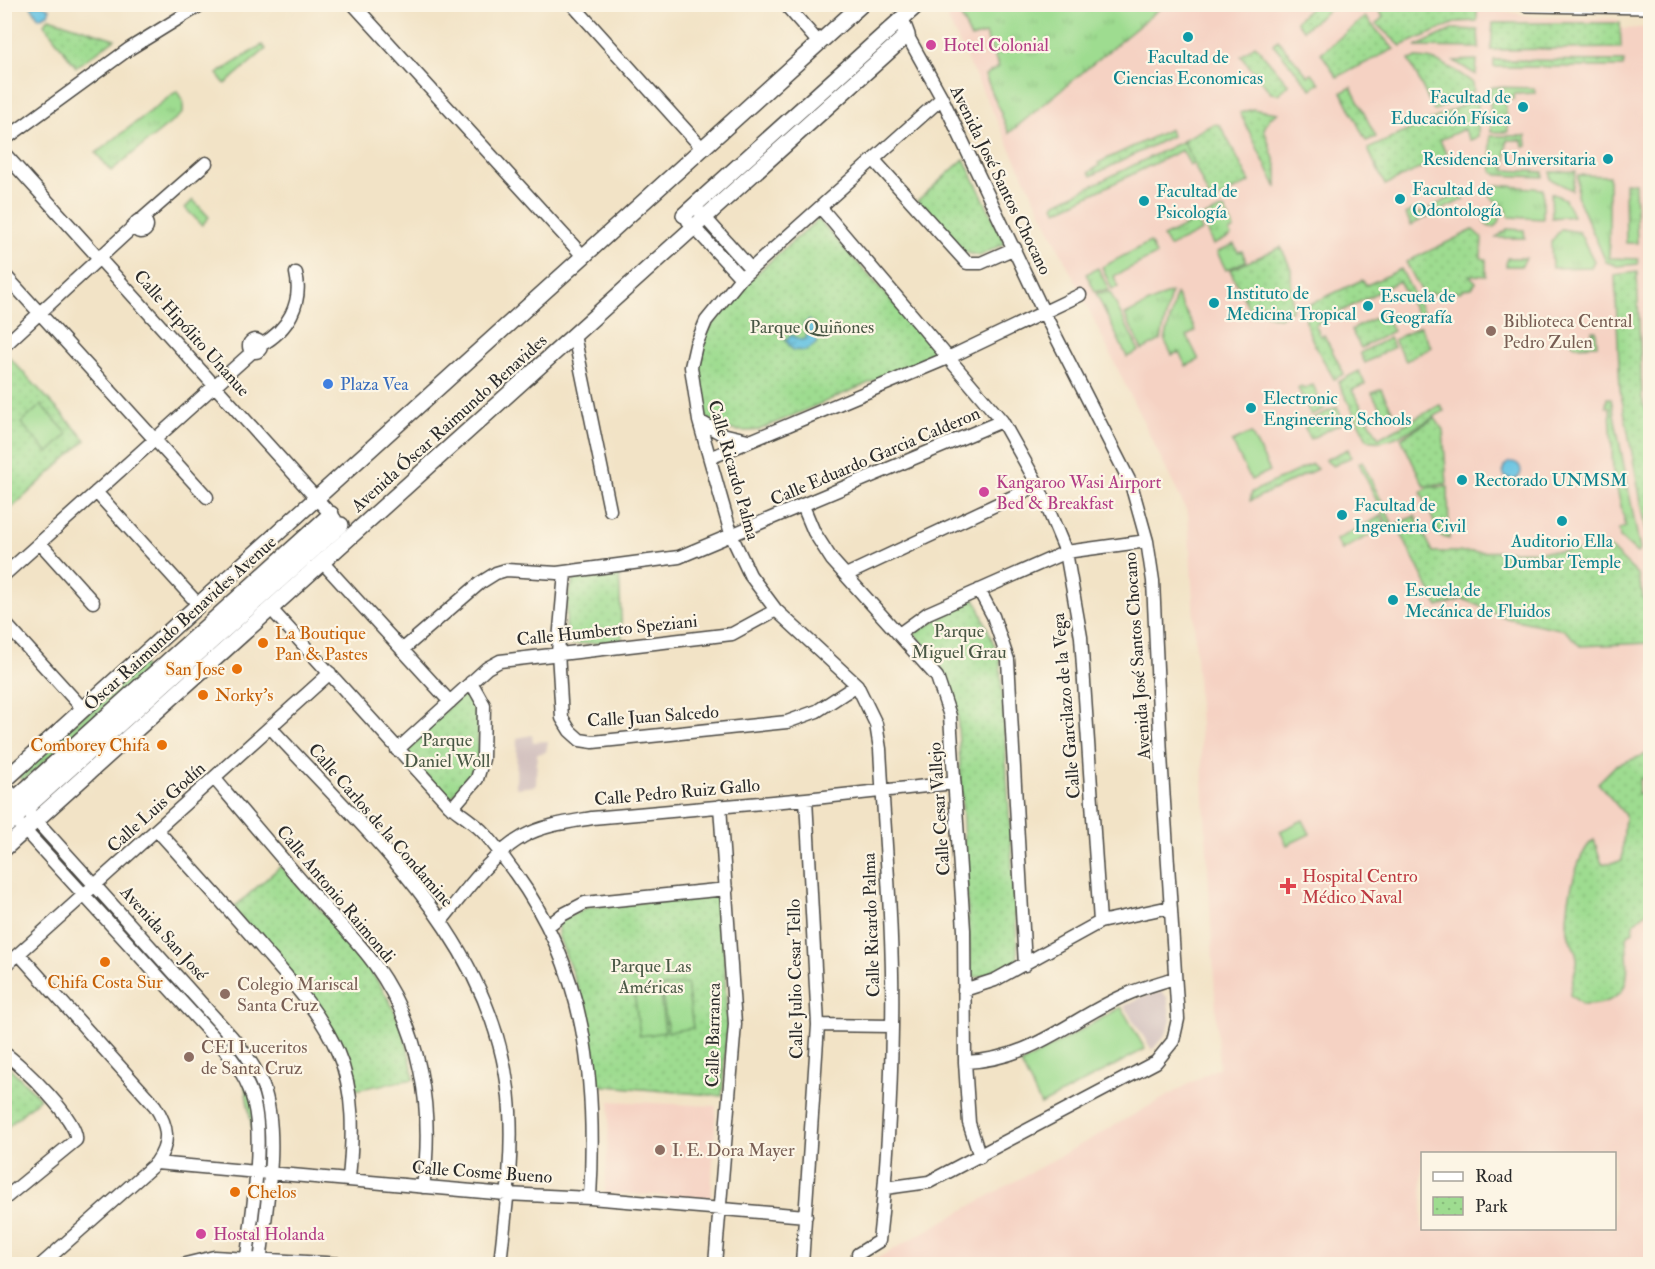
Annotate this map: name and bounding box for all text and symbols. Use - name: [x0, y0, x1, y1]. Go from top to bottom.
- marker: Facultad de Ciencias Economicas: [1181, 30, 1195, 44]
- place label: Hotel Colonial: [943, 34, 1049, 57]
- marker: Hotel Colonial: [924, 38, 938, 52]
- place label: Facultad de Ciencias Economicas: [1113, 46, 1263, 90]
- street label: Avenida José Santos Chocano: [944, 81, 1057, 279]
- place label: Facultad de Educación Física: [1390, 86, 1512, 130]
- marker: Facultad de Educación Física: [1516, 100, 1530, 114]
- place label: Residencia Universitaria: [1423, 148, 1597, 171]
- marker: Residencia Universitaria: [1601, 152, 1615, 166]
- place label: Facultad de Odontología: [1412, 178, 1503, 222]
- place label: Facultad de Psicología: [1156, 180, 1238, 224]
- marker: Facultad de Odontología: [1393, 192, 1407, 206]
- marker: Facultad de Psicología: [1137, 194, 1151, 208]
- street label: Calle Hipólito Unanue: [129, 265, 255, 402]
- place label: Instituto de Medicina Tropical: [1226, 282, 1357, 326]
- place label: Escuela de Geografía: [1380, 285, 1456, 329]
- marker: Instituto de Medicina Tropical: [1207, 296, 1221, 310]
- marker: Escuela de Geografía: [1361, 299, 1375, 313]
- place label: Biblioteca Central Pedro Zulen: [1503, 310, 1633, 354]
- park label: Parque Quiñones: [750, 316, 874, 339]
- marker: Biblioteca Central Pedro Zulen: [1484, 324, 1498, 338]
- street label: Avenida Óscar Raimundo Benavides: [346, 329, 552, 518]
- place label: Plaza Vea: [340, 373, 409, 396]
- marker: Plaza Vea: [321, 377, 335, 391]
- place label: Electronic Engineering Schools: [1263, 387, 1411, 431]
- street label: Calle Ricardo Palma: [703, 397, 765, 543]
- marker: Electronic Engineering Schools: [1244, 401, 1258, 415]
- street label: Calle Eduardo Garcia Calderon: [767, 402, 984, 511]
- place label: Rectorado UNMSM: [1474, 469, 1627, 492]
- place label: Kangaroo Wasi Airport Bed & Breakfast: [996, 471, 1162, 515]
- marker: Rectorado UNMSM: [1455, 473, 1469, 487]
- marker: Kangaroo Wasi Airport Bed & Breakfast: [977, 485, 991, 499]
- place label: Facultad de Ingenieria Civil: [1354, 494, 1466, 538]
- marker: Facultad de Ingenieria Civil: [1335, 508, 1349, 522]
- marker: Auditorio Ella Dumbar Temple: [1555, 514, 1569, 528]
- street label: Óscar Raimundo Benavides Avenue: [79, 530, 282, 716]
- place label: Auditorio Ella Dumbar Temple: [1503, 530, 1622, 574]
- street label: Avenida José Santos Chocano: [1119, 551, 1156, 762]
- place label: Escuela de Mecánica de Fluidos: [1405, 579, 1550, 623]
- marker: Escuela de Mecánica de Fluidos: [1386, 593, 1400, 607]
- street label: Calle Humberto Speziani: [516, 610, 699, 651]
- street label: Calle Garcilazo de la Vega: [1047, 612, 1086, 800]
- park label: Parque Miguel Grau: [911, 620, 1007, 664]
- place label: La Boutique Pan & Pastes: [275, 622, 368, 666]
- marker: La Boutique Pan & Pastes: [256, 636, 270, 650]
- place label: San Jose: [165, 658, 225, 681]
- marker: San Jose: [230, 662, 244, 676]
- place label: Norky's: [215, 684, 273, 707]
- marker: Norky's: [196, 688, 210, 702]
- street label: Calle Juan Salcedo: [586, 700, 720, 733]
- park label: Parque Daniel Woll: [404, 729, 491, 773]
- place label: Comborey Chifa: [30, 734, 151, 757]
- marker: Comborey Chifa: [155, 738, 169, 752]
- street label: Calle Carlos de la Condamine: [303, 738, 459, 913]
- street label: Calle Cesar Vallejo: [923, 741, 956, 877]
- street label: Calle Luis Godín: [102, 757, 210, 858]
- street label: Calle Pedro Ruiz Gallo: [593, 774, 761, 811]
- street label: Calle Antonio Raimondi: [271, 821, 400, 968]
- street label: Calle Ricardo Palma: [857, 852, 886, 998]
- place label: Hospital Centro Médico Naval: [1302, 865, 1418, 909]
- marker: Hospital Centro Médico Naval: [1279, 877, 1297, 895]
- street label: Avenida San José: [114, 880, 213, 986]
- street label: Calle Julio Cesar Tello: [783, 898, 808, 1059]
- marker: Chifa Costa Sur: [98, 955, 112, 969]
- park label: Parque Las Américas: [611, 955, 691, 999]
- place label: Chifa Costa Sur: [47, 971, 163, 994]
- place label: Colegio Mariscal Santa Cruz: [237, 973, 359, 1017]
- street label: Calle Barranca: [701, 982, 726, 1088]
- marker: Colegio Mariscal Santa Cruz: [218, 987, 232, 1001]
- place label: CEI Luceritos de Santa Cruz: [201, 1036, 307, 1080]
- marker: CEI Luceritos de Santa Cruz: [182, 1050, 196, 1064]
- place label: I. E. Dora Mayer: [672, 1139, 795, 1162]
- marker: I. E. Dora Mayer: [653, 1143, 667, 1157]
- legend: [1421, 1152, 1616, 1230]
- street label: Calle Cosme Bueno: [411, 1156, 553, 1189]
- text: Road: [1475, 1165, 1513, 1188]
- place label: Chelos: [247, 1181, 297, 1204]
- marker: Chelos: [228, 1185, 242, 1199]
- text: Park: [1475, 1195, 1508, 1218]
- place label: Hostal Holanda: [213, 1223, 325, 1246]
- marker: Hostal Holanda: [194, 1227, 208, 1241]

